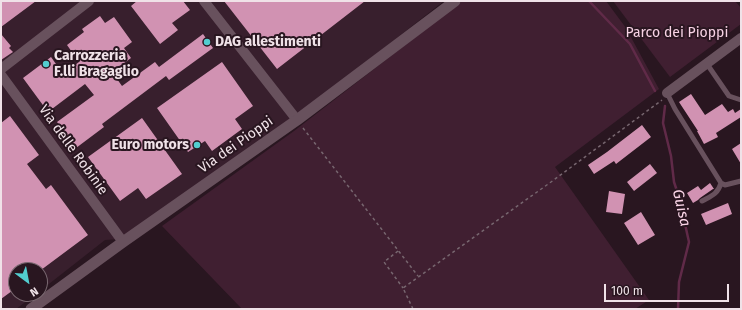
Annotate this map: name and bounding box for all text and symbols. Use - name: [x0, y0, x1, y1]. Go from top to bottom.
- park label: Parco dei Pioppi: [626, 25, 728, 41]
- place label: DAG allestimenti: [215, 34, 321, 50]
- marker: DAG allestimenti: [202, 37, 212, 47]
- place label: Carrozzeria F.lli Bragaglio: [54, 48, 139, 80]
- marker: Carrozzeria F.lli Bragaglio: [41, 59, 51, 69]
- street label: Via delle Robinie: [35, 102, 111, 198]
- street label: Via dei Pioppi: [195, 113, 277, 177]
- place label: Euro motors: [112, 137, 189, 153]
- marker: Euro motors: [192, 140, 202, 150]
- water label: Guisa: [668, 188, 694, 228]
- north arrow: [8, 262, 48, 302]
- scale bar: [606, 276, 731, 302]
- text: N: [28, 284, 41, 299]
- text: 100 m: [611, 284, 643, 298]

